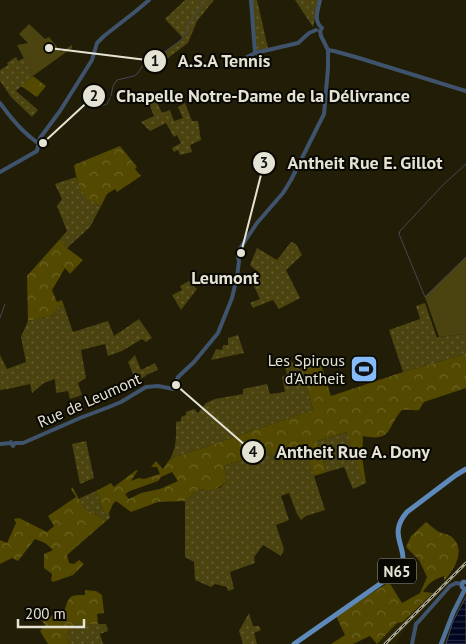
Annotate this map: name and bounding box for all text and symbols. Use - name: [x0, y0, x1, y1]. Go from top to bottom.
- callout: A.S.A Tennis: [142, 44, 281, 77]
- text: A.S.A Tennis: [178, 49, 271, 72]
- text: 1: [151, 51, 159, 70]
- callout: Chapelle Notre-Dame de la Délivrance: [81, 79, 420, 112]
- text: Chapelle Notre-Dame de la Délivrance: [116, 84, 410, 107]
- text: 2: [90, 86, 98, 105]
- callout: Antheit Rue E. Gillot: [251, 147, 453, 180]
- text: Antheit Rue E. Gillot: [287, 151, 443, 174]
- text: 3: [260, 153, 268, 172]
- district label: Leumont: [191, 266, 260, 289]
- place label: Les Spirous d'Antheit: [268, 350, 346, 388]
- sports icon: Les Spirous d'Antheit: [349, 354, 379, 384]
- street label: Rue de Leumont: [34, 368, 144, 432]
- callout: Antheit Rue A. Dony: [240, 435, 441, 468]
- text: Antheit Rue A. Dony: [276, 440, 430, 463]
- text: 4: [249, 442, 258, 461]
- road number: N65: [378, 558, 416, 584]
- scale bar: [18, 596, 84, 628]
- text: 200 m: [25, 604, 66, 623]

